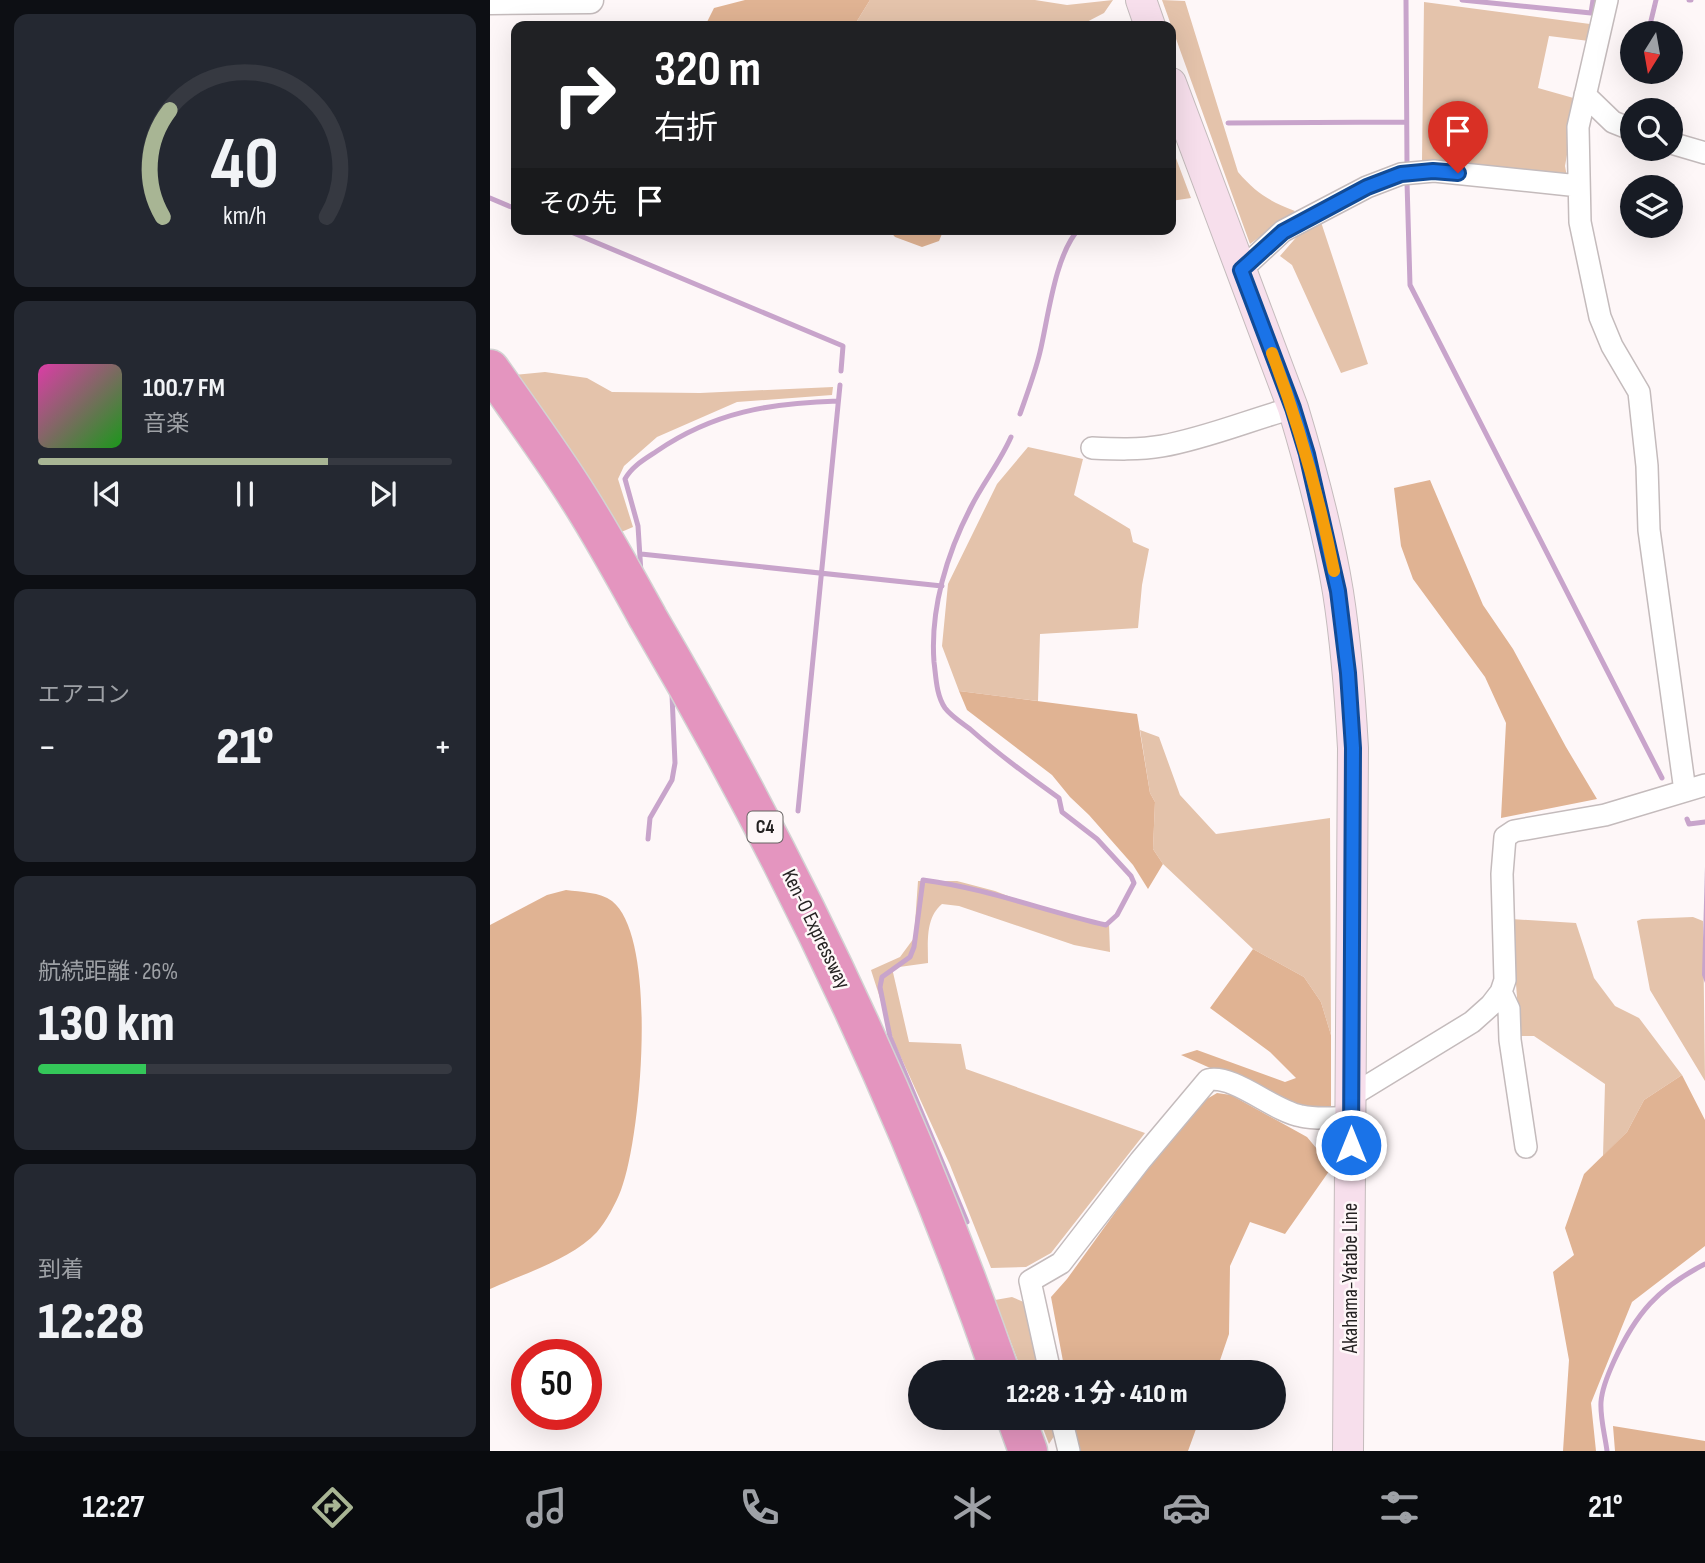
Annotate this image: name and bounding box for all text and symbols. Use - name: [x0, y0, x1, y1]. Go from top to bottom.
- north arrow: [1620, 21, 1684, 84]
- map controls: [1620, 21, 1683, 238]
- text: 320 m: [654, 41, 761, 100]
- icon: right: [539, 49, 630, 140]
- button: search: [1620, 98, 1683, 161]
- pin: [1428, 101, 1488, 173]
- text: 右折: [654, 109, 718, 148]
- icon: arrive: [1439, 112, 1477, 150]
- text: 40: [211, 121, 279, 209]
- button: layers: [1620, 175, 1683, 238]
- icon: arrive: [631, 182, 669, 220]
- text: その先: [539, 189, 617, 220]
- text: km/h: [223, 201, 267, 232]
- text: 100.7 FM: [143, 373, 225, 404]
- text: 音楽: [143, 410, 189, 438]
- icon: previous: [88, 475, 126, 513]
- icon: pause: [226, 475, 264, 513]
- icon: next: [364, 475, 402, 513]
- text: エアコン: [38, 681, 130, 709]
- text: 21°: [216, 716, 274, 779]
- text: −: [38, 725, 57, 770]
- text: +: [433, 725, 452, 770]
- road number: C4: [748, 812, 782, 842]
- street label: Ken-O Expressway: [776, 865, 856, 993]
- text: 航続距離 · 26%: [38, 958, 178, 986]
- text: 130 km: [38, 993, 175, 1056]
- position arrow: [1314, 1108, 1388, 1182]
- street label: Akahama-Yatabe Line: [1338, 1203, 1363, 1354]
- text: 到着: [38, 1256, 84, 1284]
- text: 12:28: [38, 1291, 144, 1354]
- speed limit sign: 50: [511, 1339, 602, 1430]
- text: 12:28 · 1 分 · 410 m: [1007, 1379, 1187, 1410]
- icon: directions: [308, 1483, 357, 1532]
- icon: music: [522, 1483, 571, 1532]
- icon: phone: [735, 1483, 784, 1532]
- icon: climate: [948, 1483, 997, 1532]
- icon: car: [1162, 1483, 1211, 1532]
- icon: filters: [1375, 1483, 1424, 1532]
- text: 12:27: [82, 1488, 144, 1527]
- text: 21°: [1588, 1488, 1623, 1527]

